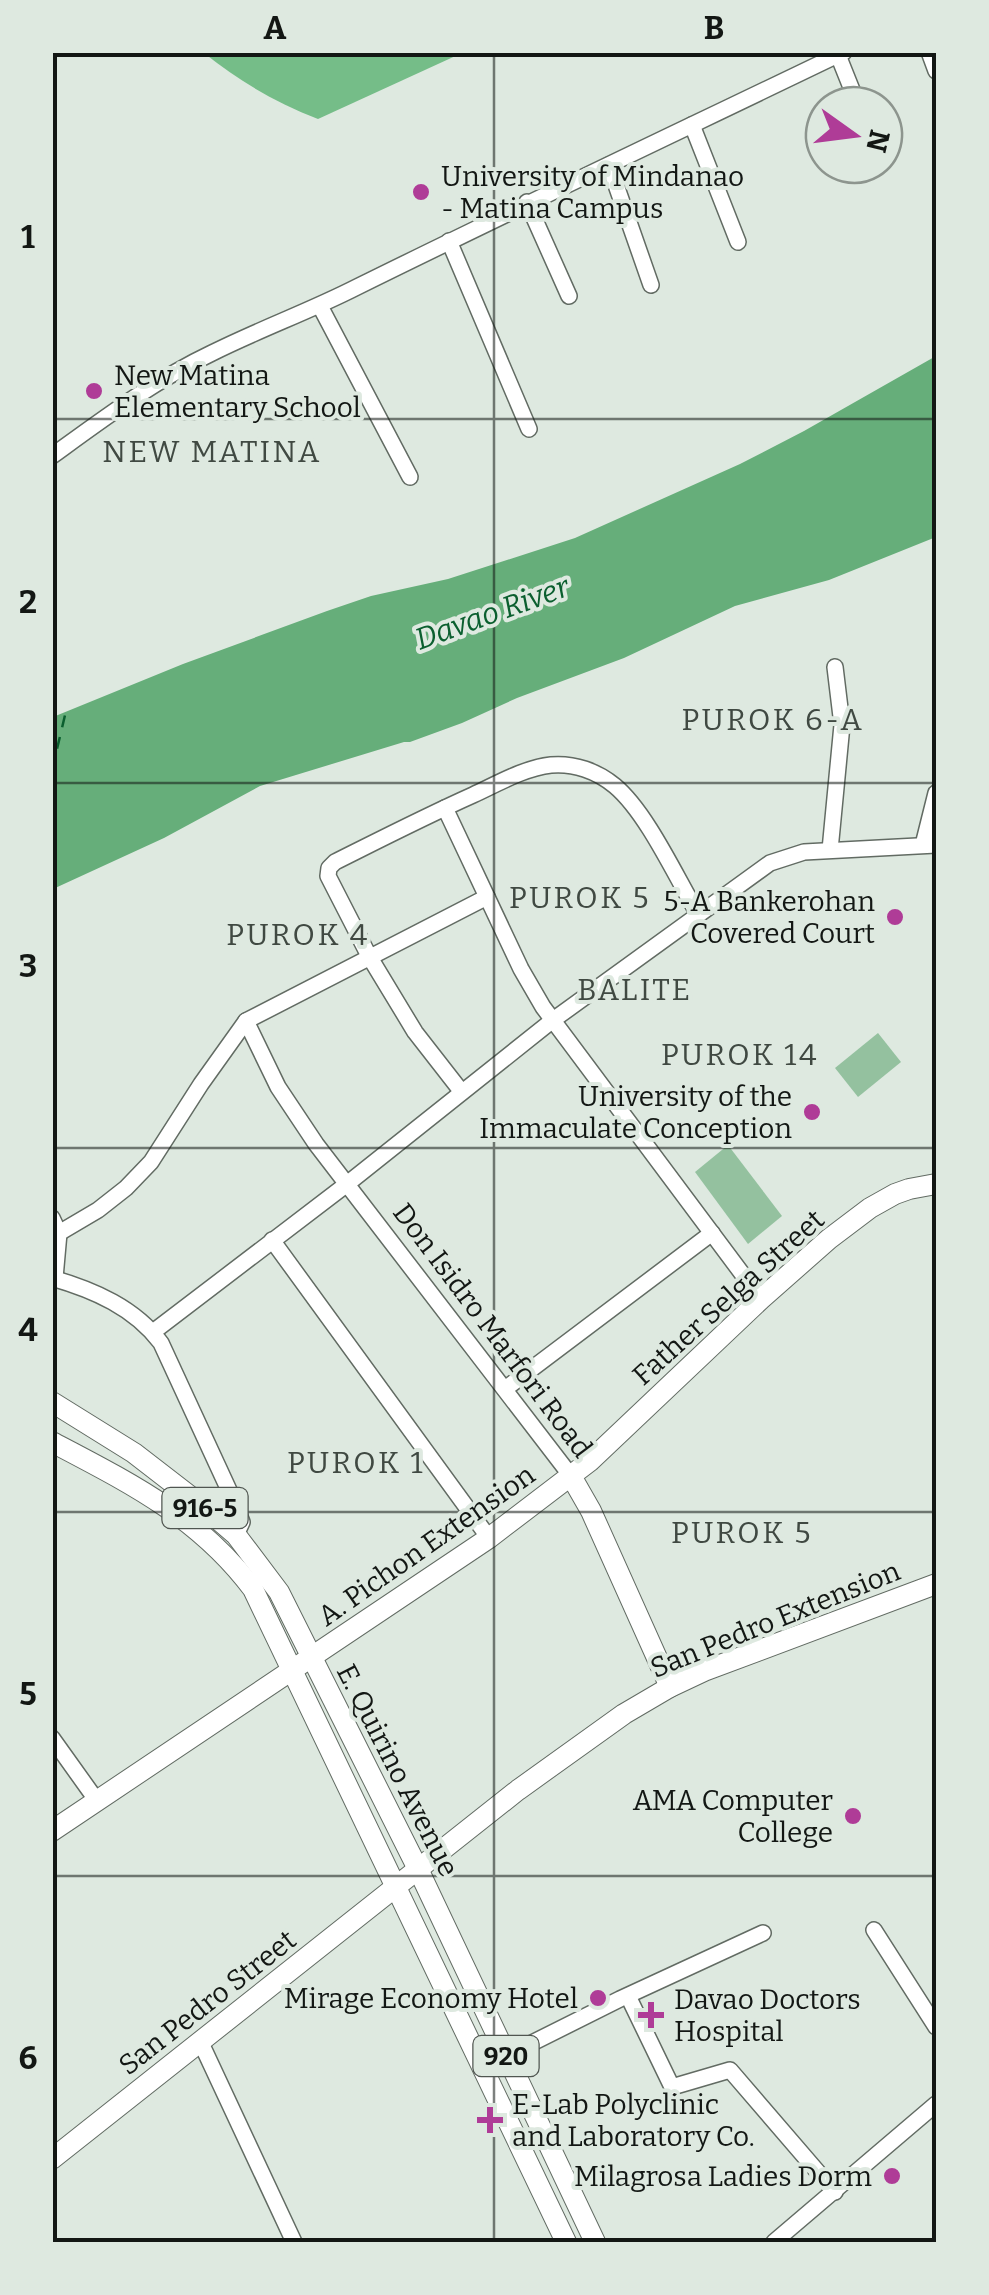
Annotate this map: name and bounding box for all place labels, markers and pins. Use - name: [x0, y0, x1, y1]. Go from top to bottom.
- place label: University of Mindanao - Matina Campus: [441, 160, 744, 225]
- marker: University of Mindanao - Matina Campus: [410, 181, 432, 203]
- place label: New Matina Elementary School: [114, 359, 361, 424]
- marker: New Matina Elementary School: [83, 380, 105, 402]
- place label: 5-A Bankerohan Covered Court: [664, 885, 875, 950]
- marker: 5-A Bankerohan Covered Court: [884, 906, 906, 928]
- place label: University of the Immaculate Conception: [479, 1080, 792, 1145]
- marker: University of the Immaculate Conception: [801, 1101, 823, 1123]
- place label: AMA Computer College: [633, 1784, 833, 1849]
- marker: AMA Computer College: [842, 1805, 864, 1827]
- place label: Mirage Economy Hotel: [284, 1982, 578, 2015]
- place label: Davao Doctors Hospital: [674, 1983, 861, 2048]
- marker: Mirage Economy Hotel: [587, 1987, 609, 2009]
- marker: Davao Doctors Hospital: [638, 2002, 664, 2028]
- place label: E-Lab Polyclinic and Laboratory Co.: [512, 2088, 755, 2153]
- marker: E-Lab Polyclinic and Laboratory Co.: [477, 2107, 503, 2133]
- place label: Milagrosa Ladies Dorm: [574, 2160, 872, 2193]
- marker: Milagrosa Ladies Dorm: [881, 2165, 903, 2187]

